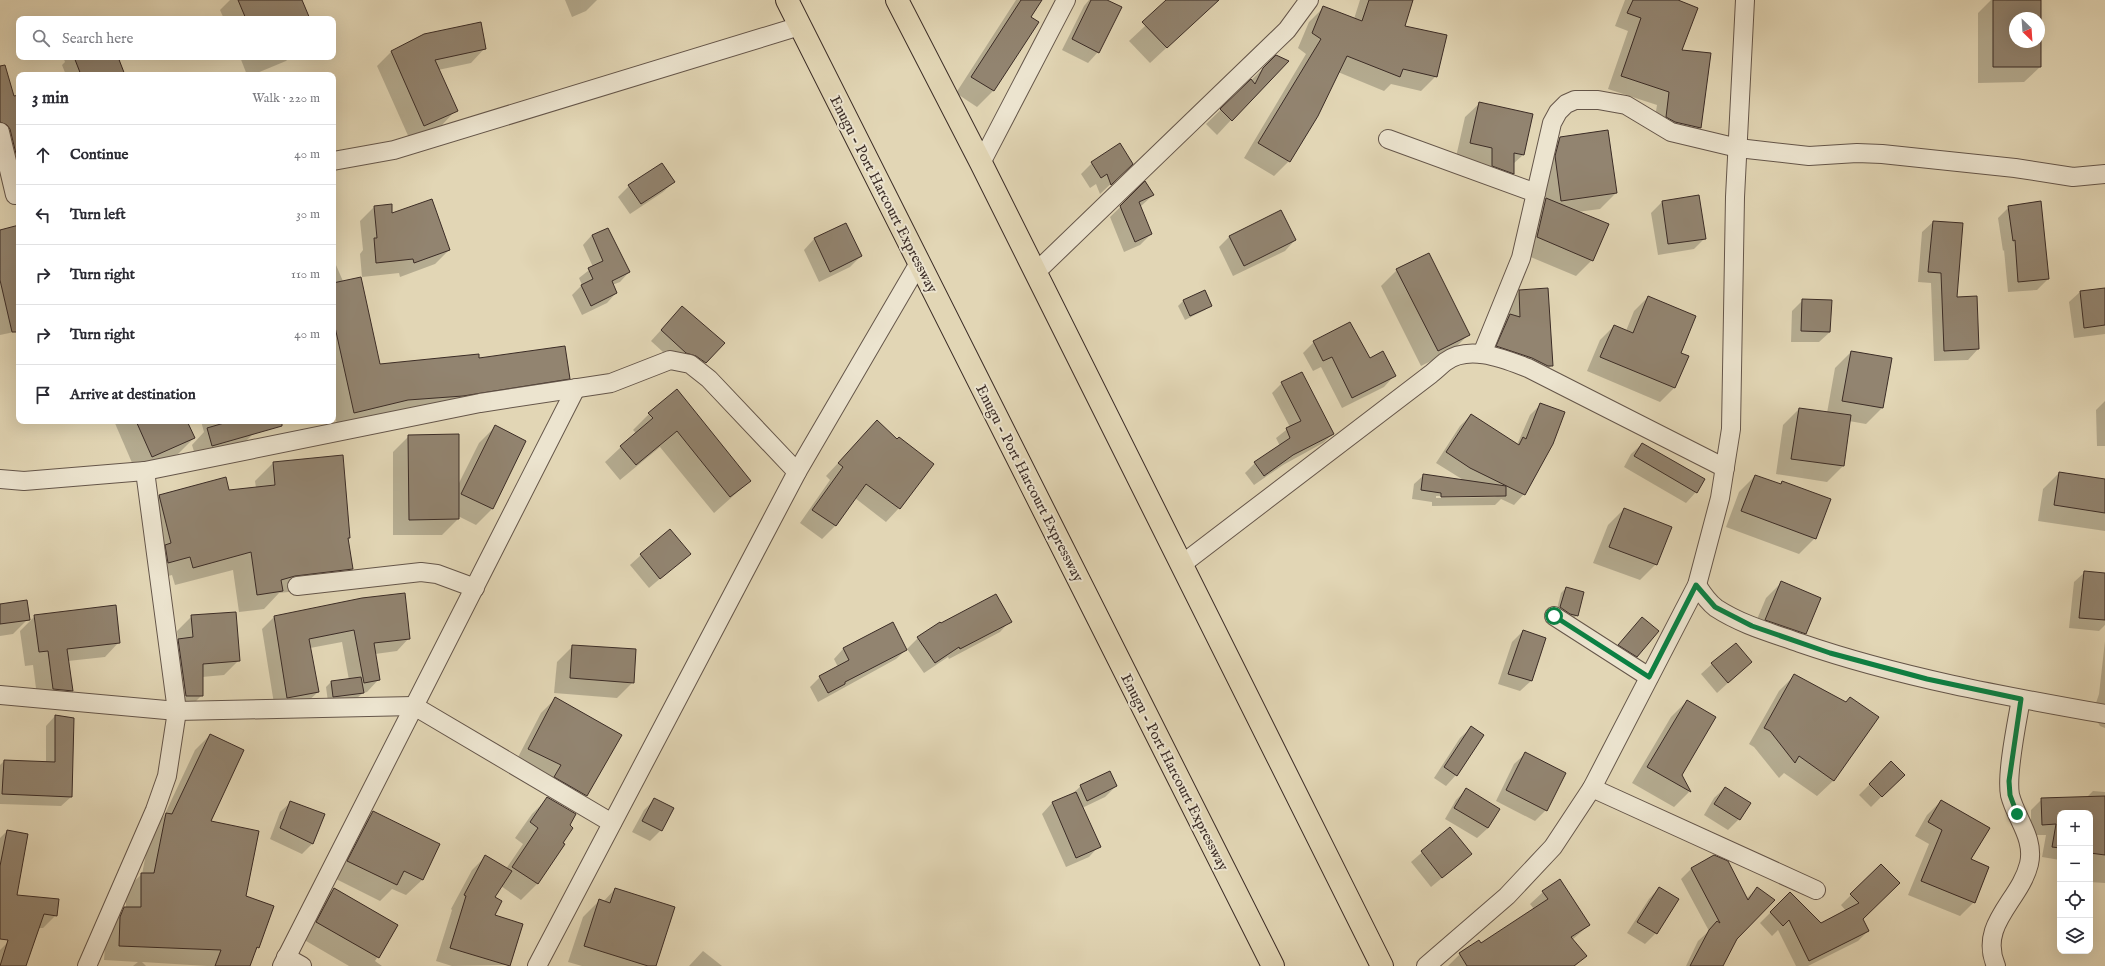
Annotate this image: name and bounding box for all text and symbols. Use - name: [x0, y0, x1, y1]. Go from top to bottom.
- north arrow: [2009, 12, 2045, 48]
- search box: [16, 16, 336, 60]
- icon: search: [30, 27, 52, 49]
- text: Search here: [62, 29, 133, 48]
- text: 3 min: [32, 88, 69, 109]
- text: Walk · 220 m: [252, 90, 320, 107]
- street label: Enugu - Port Harcourt Expressway: [825, 92, 942, 297]
- icon: ahead: [32, 144, 54, 166]
- text: Continue: [70, 145, 128, 164]
- text: 40 m: [294, 146, 320, 163]
- icon: left: [32, 204, 54, 226]
- text: Turn left: [70, 205, 126, 224]
- text: 30 m: [296, 206, 320, 223]
- icon: right: [32, 264, 54, 286]
- text: Turn right: [70, 265, 135, 284]
- text: 110 m: [291, 266, 320, 283]
- icon: right: [32, 324, 54, 346]
- text: Turn right: [70, 325, 135, 344]
- text: 40 m: [294, 326, 320, 343]
- street label: Enugu - Port Harcourt Expressway: [971, 381, 1088, 586]
- icon: arrive: [32, 384, 54, 406]
- text: Arrive at destination: [70, 385, 196, 404]
- route start: [1545, 607, 1563, 625]
- street label: Enugu - Port Harcourt Expressway: [1116, 670, 1233, 875]
- route end: [2008, 805, 2026, 823]
- map controls: [2057, 810, 2093, 954]
- button: +: [2057, 810, 2093, 846]
- button: −: [2057, 846, 2093, 882]
- button: locate: [2057, 882, 2093, 918]
- button: layers: [2057, 918, 2093, 954]

